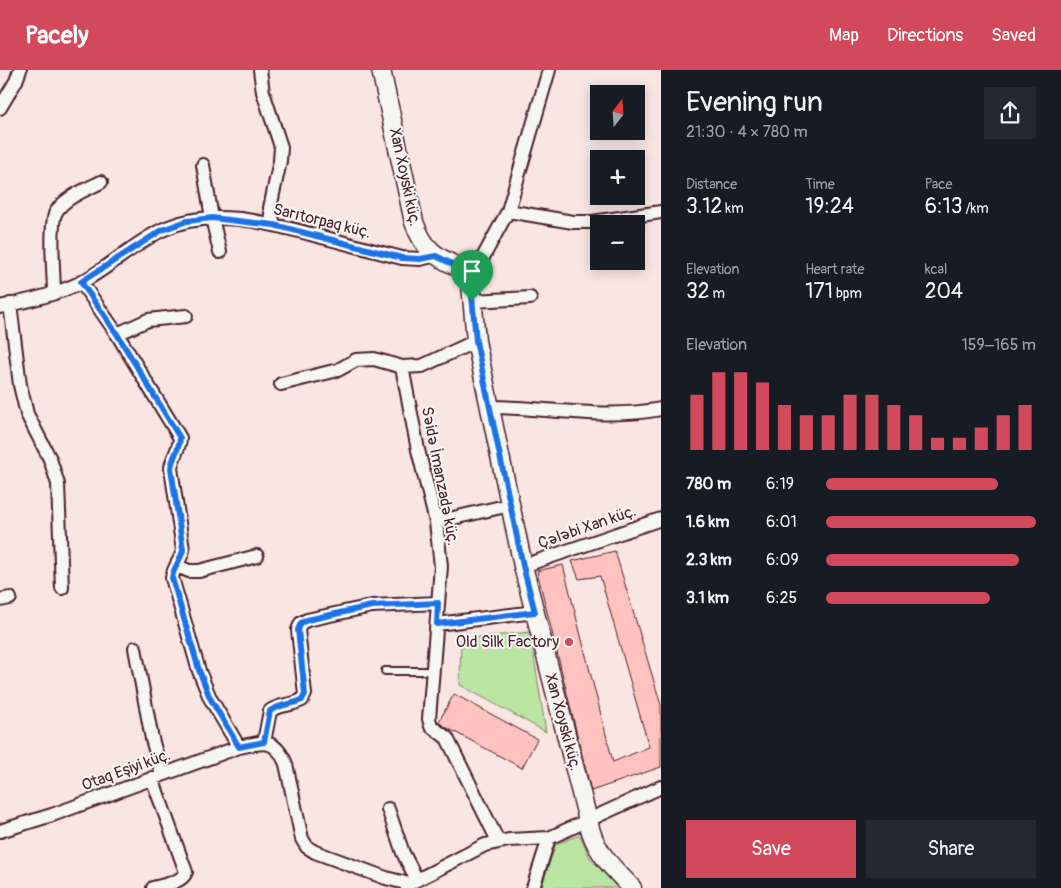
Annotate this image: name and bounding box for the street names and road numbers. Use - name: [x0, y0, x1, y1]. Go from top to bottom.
- street label: Xan Xoyski küç.: [385, 126, 425, 228]
- street label: Sarıtorpaq küç.: [271, 199, 373, 243]
- street label: Səidə İmanzadə küç.: [417, 405, 463, 547]
- street label: Çələbi Xan küç.: [535, 501, 639, 553]
- street label: Xan Xoyski küç.: [540, 671, 586, 773]
- street label: Otaq Eşiyi küç.: [79, 745, 173, 795]

